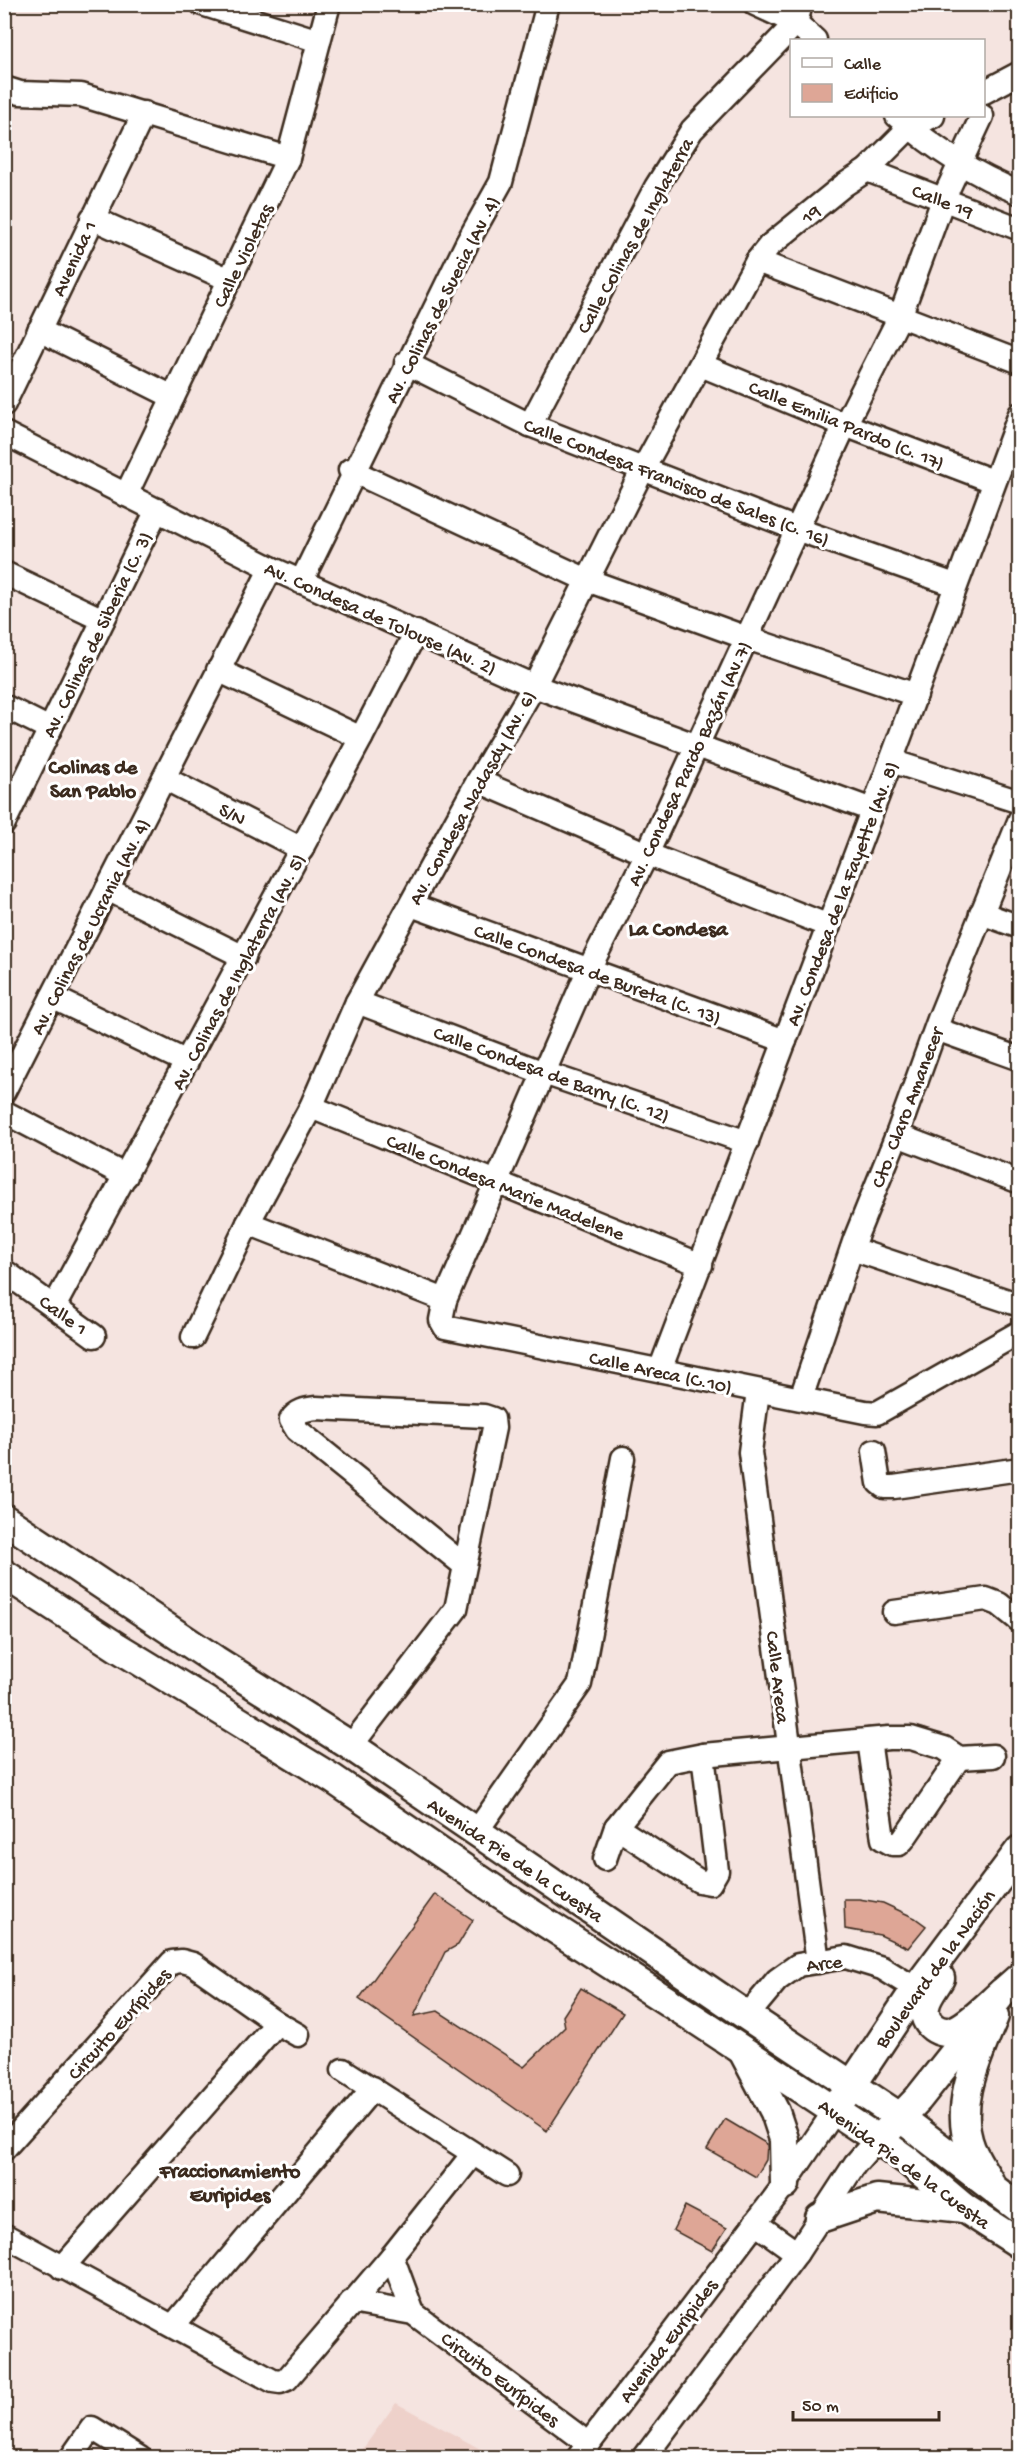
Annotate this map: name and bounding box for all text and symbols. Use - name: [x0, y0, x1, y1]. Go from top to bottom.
- legend: [790, 39, 985, 117]
- text: Calle: [844, 55, 882, 76]
- text: Edificio: [844, 85, 898, 106]
- street label: Calle Colinas de Inglaterra: [574, 134, 701, 339]
- street label: Calle 19: [908, 181, 976, 225]
- street label: Av. Colinas de Suecia (Av .4): [382, 193, 506, 408]
- street label: Calle Violetas: [210, 200, 281, 312]
- street label: 19: [797, 201, 826, 231]
- street label: Avenida 1: [49, 218, 104, 301]
- street label: Calle Emilia Pardo (C. 17): [744, 377, 947, 477]
- street label: Calle Condesa Francisco de Sales (C. 16): [520, 415, 832, 553]
- street label: Av. Colinas de Siberia (C. 3): [39, 529, 159, 742]
- street label: Av. Condesa de Tolouse (Av. 2): [260, 558, 499, 682]
- street label: Av. Condesa Pardo Bazán (Av.7): [624, 638, 758, 891]
- street label: Av. Condesa Nadasdy (Av. 6): [406, 688, 543, 910]
- district label: Colinas de San Pablo: [48, 757, 139, 806]
- street label: Av. Condesa de la Fayette (Av. 8): [783, 759, 905, 1030]
- street label: S/N: [214, 800, 249, 833]
- street label: Av. Colinas de Ucrania (Av. 4): [27, 816, 157, 1040]
- street label: Av. Colinas de Inglaterra (Av. 5): [168, 851, 312, 1095]
- district label: La Condesa: [628, 919, 729, 944]
- street label: Calle Condesa de Bureta (C. 13): [470, 921, 723, 1032]
- street label: Calle Condesa de Barry (C. 12): [430, 1023, 672, 1130]
- street label: Cto. Claro Amanecer: [868, 1023, 951, 1192]
- street label: Calle Condesa Marie Madelene: [382, 1131, 628, 1248]
- street label: Calle 1: [33, 1292, 91, 1342]
- street label: Calle Areca (C.10): [587, 1348, 734, 1401]
- street label: Calle Areca: [758, 1630, 793, 1726]
- street label: Avenida Pie de la Cuesta: [422, 1794, 607, 1930]
- street label: Boulevard de la Nación: [871, 1886, 1002, 2055]
- street label: Arce: [805, 1952, 844, 1979]
- street label: Circuito Eurípides: [64, 1964, 177, 2086]
- street label: Avenida Pie de la Cuesta: [812, 2096, 994, 2236]
- district label: Fraccionamiento Euripides: [159, 2161, 301, 2210]
- street label: Avenida Euripides: [616, 2275, 724, 2409]
- street label: Circuito Eurípides: [435, 2329, 563, 2433]
- scale bar: [793, 2384, 938, 2422]
- text: 50 m: [802, 2397, 839, 2418]

